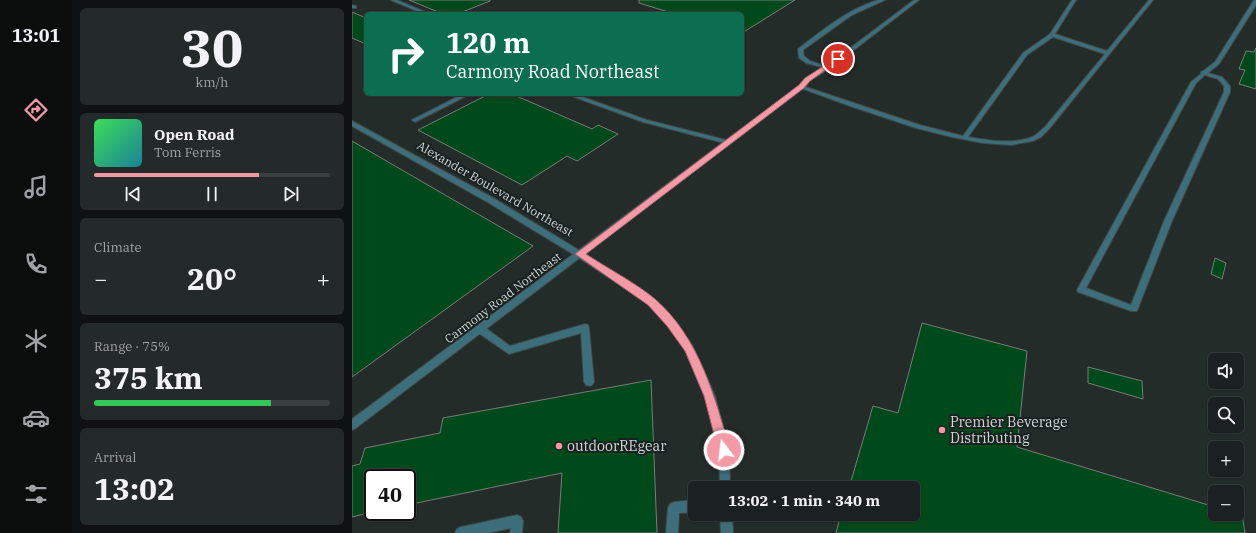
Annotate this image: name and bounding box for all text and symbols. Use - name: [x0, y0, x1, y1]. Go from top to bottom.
- text: 30: [181, 14, 243, 81]
- text: 13:01: [12, 24, 60, 47]
- text: 120 m: [446, 24, 530, 61]
- icon: right: [380, 28, 432, 80]
- pin: [821, 42, 855, 76]
- icon: arrive: [827, 48, 849, 70]
- text: Carmony Road Northeast: [446, 60, 659, 83]
- text: km/h: [196, 74, 228, 91]
- icon: directions: [22, 96, 50, 124]
- text: Open Road: [154, 125, 234, 144]
- street label: Alexander Boulevard Northeast: [415, 138, 576, 239]
- text: Tom Ferris: [154, 144, 221, 161]
- icon: music: [22, 173, 50, 201]
- icon: previous: [122, 183, 144, 205]
- icon: pause: [201, 183, 223, 205]
- icon: next: [280, 183, 302, 205]
- text: Climate: [94, 239, 141, 256]
- street label: Carmony Road Northeast: [441, 249, 564, 346]
- icon: phone: [22, 250, 50, 278]
- text: 20°: [187, 259, 237, 298]
- text: −: [94, 264, 107, 293]
- text: +: [317, 264, 330, 293]
- icon: climate: [22, 327, 50, 355]
- text: Range · 75%: [94, 338, 170, 355]
- map controls: [1208, 353, 1244, 521]
- button: sound: [1208, 353, 1244, 389]
- text: 375 km: [94, 358, 203, 397]
- button: search: [1208, 397, 1244, 433]
- icon: car: [22, 404, 50, 432]
- place label: Premier Beverage Distributing: [950, 413, 1068, 447]
- marker: Premier Beverage Distributing: [937, 425, 947, 435]
- position arrow: [703, 429, 745, 471]
- place label: outdoorREgear: [567, 437, 667, 455]
- marker: outdoorREgear: [554, 441, 564, 451]
- button: +: [1208, 441, 1244, 477]
- text: Arrival: [94, 449, 136, 466]
- text: 13:02: [94, 469, 175, 508]
- speed limit sign: 40: [364, 469, 416, 521]
- icon: filters: [22, 480, 50, 508]
- button: −: [1208, 485, 1244, 521]
- text: 13:02 · 1 min · 340 m: [728, 491, 880, 510]

